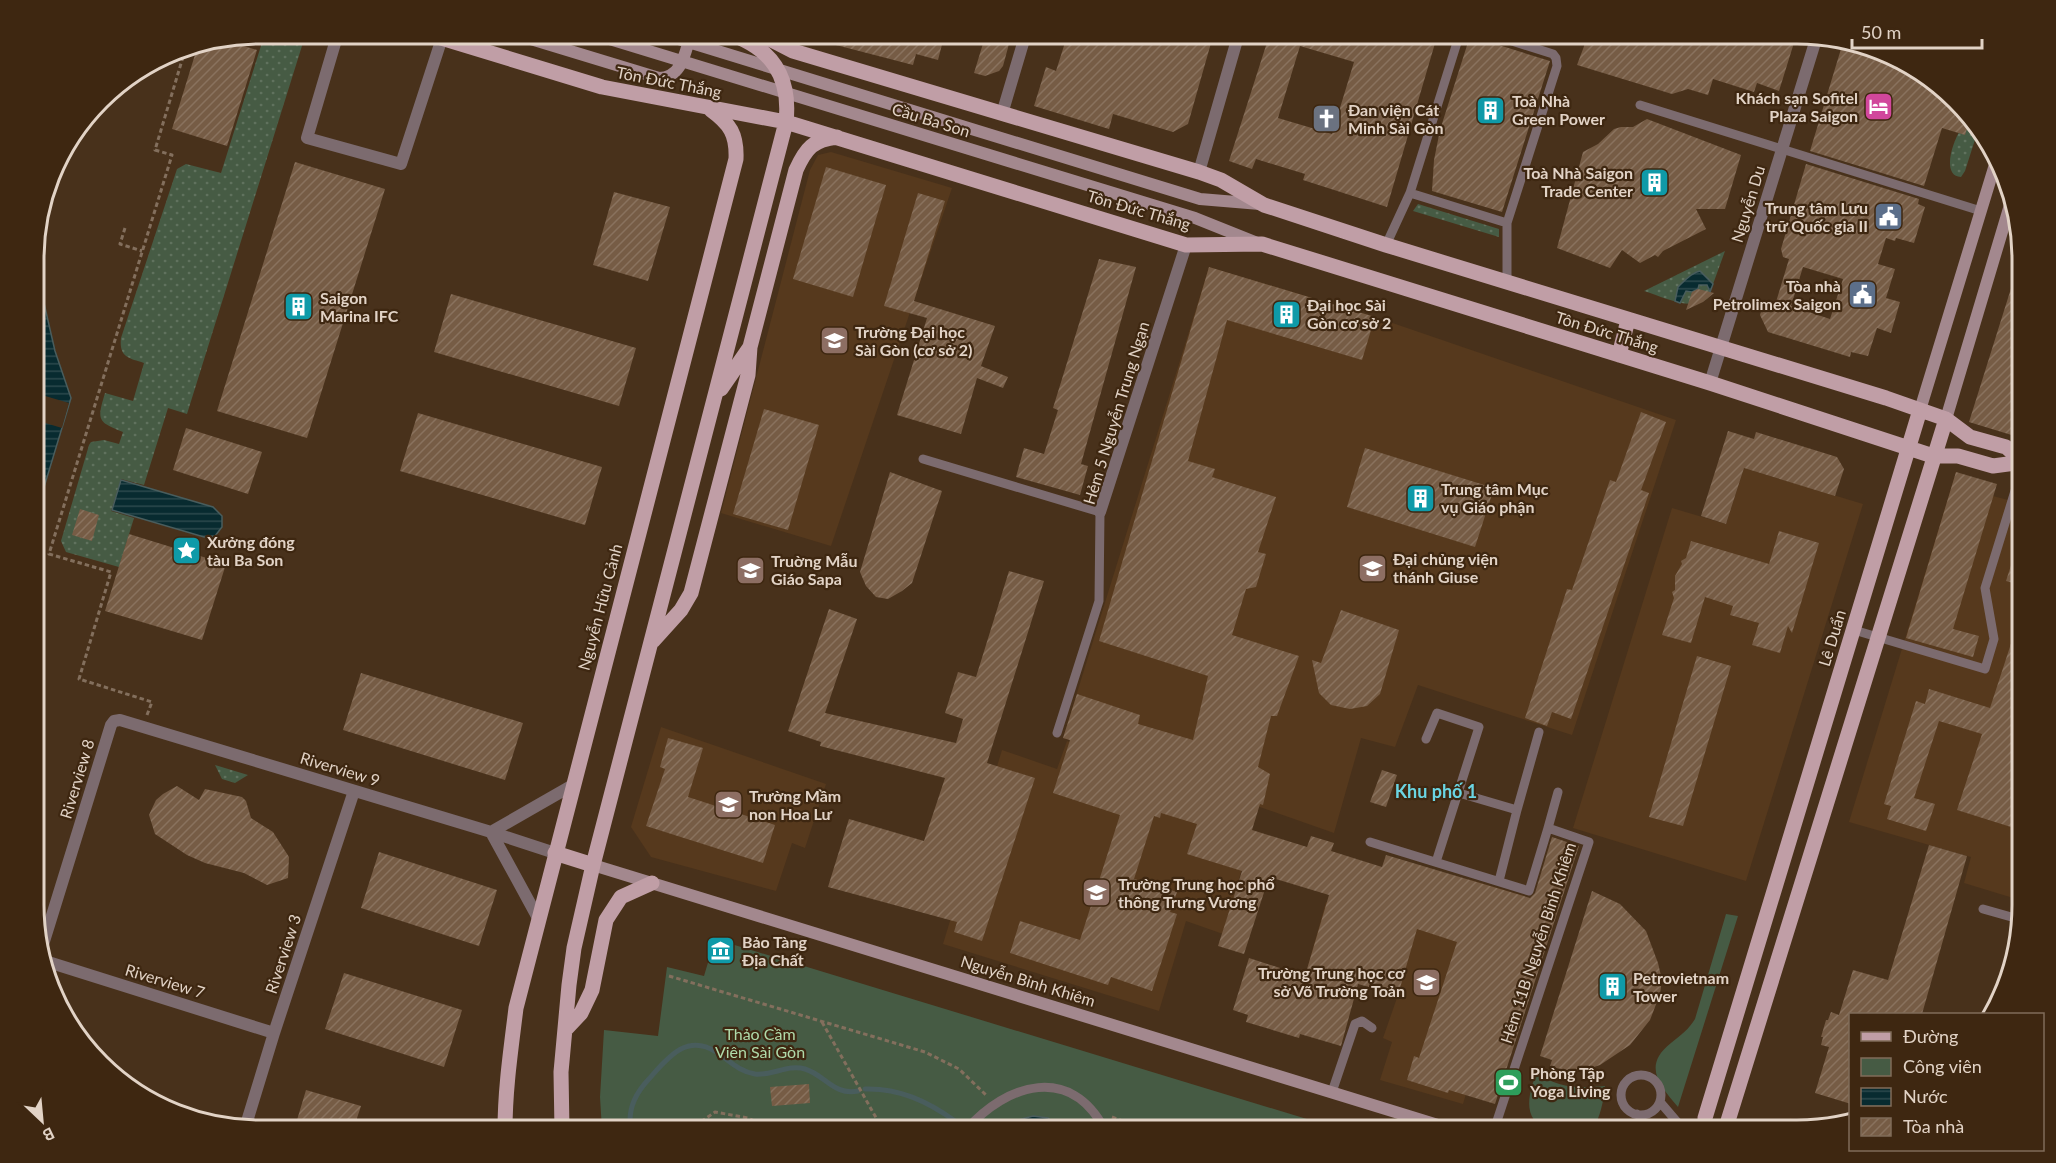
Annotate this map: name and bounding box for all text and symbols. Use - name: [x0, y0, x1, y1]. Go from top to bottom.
- scale bar: [1852, 12, 1982, 50]
- text: 50 m: [1861, 21, 1901, 43]
- street label: Tôn Đức Thắng: [615, 62, 723, 101]
- place label: Khách sạn Sofitel Plaza Saigon: [1735, 88, 1858, 125]
- place label: Toà Nhà Green Power: [1512, 91, 1605, 128]
- hotel icon: Khách sạn Sofitel Plaza Saigon: [1863, 91, 1895, 123]
- building icon: Toà Nhà Green Power: [1475, 94, 1507, 126]
- street label: Cầu Ba Son: [890, 99, 972, 140]
- place label: Đan viện Cát Minh Sài Gòn: [1347, 100, 1444, 137]
- church icon: Đan viện Cát Minh Sài Gòn: [1311, 103, 1343, 135]
- place label: Toà Nhà Saigon Trade Center: [1524, 163, 1633, 200]
- street label: Nguyễn Du: [1727, 163, 1768, 245]
- building icon: Toà Nhà Saigon Trade Center: [1638, 166, 1670, 198]
- street label: Tôn Đức Thắng: [1085, 186, 1193, 233]
- place label: Trung tâm Lưu trữ Quốc gia II: [1765, 198, 1868, 235]
- public building icon: Trung tâm Lưu trữ Quốc gia II: [1873, 201, 1905, 233]
- place label: Tòa nhà Petrolimex Saigon: [1713, 276, 1841, 313]
- public building icon: Tòa nhà Petrolimex Saigon: [1846, 279, 1878, 311]
- place label: Saigon Marina IFC: [320, 288, 399, 325]
- building icon: Saigon Marina IFC: [283, 291, 315, 323]
- place label: Đại học Sài Gòn cơ sở 2: [1306, 295, 1391, 332]
- building icon: Đại học Sài Gòn cơ sở 2: [1270, 298, 1302, 330]
- street label: Tôn Đức Thắng: [1553, 307, 1661, 356]
- street label: Hẻm 5 Nguyễn Trung Ngạn: [1079, 319, 1152, 507]
- place label: Trường Đại học Sài Gòn (cơ sở 2): [855, 322, 972, 359]
- school or university icon: Trường Đại học Sài Gòn (cơ sở 2): [818, 325, 850, 357]
- place label: Trung tâm Mục vụ Giáo phận: [1441, 479, 1549, 516]
- building icon: Trung tâm Mục vụ Giáo phận: [1404, 482, 1436, 514]
- place label: Xưởng đóng tàu Ba Son: [207, 532, 295, 569]
- place icon: Xưởng đóng tàu Ba Son: [170, 535, 202, 567]
- street label: Nguyễn Hữu Cảnh: [573, 541, 626, 672]
- place label: Đại chủng viện thánh Giuse: [1392, 549, 1498, 586]
- place label: Truờng Mẫu Giáo Sapa: [771, 551, 857, 588]
- school or university icon: Đại chủng viện thánh Giuse: [1356, 552, 1388, 584]
- school or university icon: Truờng Mẫu Giáo Sapa: [734, 554, 766, 586]
- street label: Lê Duẩn: [1814, 607, 1849, 668]
- street label: Riverview 8: [55, 737, 98, 821]
- street label: Riverview 9: [298, 747, 382, 790]
- district label: Khu phố 1: [1395, 780, 1477, 802]
- place label: Trường Mầm non Hoa Lư: [749, 786, 841, 823]
- school or university icon: Trường Mầm non Hoa Lư: [712, 789, 744, 821]
- street label: Hẻm 11B Nguyễn Bỉnh Khiêm: [1496, 840, 1579, 1046]
- place label: Trường Trung học phổ thông Trưng Vương: [1118, 874, 1275, 911]
- school or university icon: Trường Trung học phổ thông Trưng Vương: [1081, 877, 1113, 909]
- street label: Riverview 3: [261, 912, 304, 996]
- place label: Bảo Tàng Địa Chất: [741, 932, 807, 969]
- museum icon: Bảo Tàng Địa Chất: [705, 935, 737, 967]
- street label: Nguyễn Bỉnh Khiêm: [959, 951, 1098, 1010]
- street label: Riverview 7: [123, 959, 207, 1002]
- place label: Trường Trung học cơ sở Võ Trường Toản: [1258, 963, 1406, 1000]
- school or university icon: Trường Trung học cơ sở Võ Trường Toản: [1410, 966, 1442, 998]
- place label: Petrovietnam Tower: [1633, 968, 1729, 1005]
- building icon: Petrovietnam Tower: [1596, 971, 1628, 1003]
- legend: [1849, 1013, 2044, 1151]
- park label: Thảo Cầm Viên Sài Gòn: [715, 1024, 805, 1061]
- text: Đường: [1903, 1025, 1958, 1047]
- text: Công viên: [1903, 1055, 1982, 1077]
- place label: Phòng Tập Yoga Living: [1529, 1063, 1611, 1100]
- sports icon: Phòng Tập Yoga Living: [1493, 1066, 1525, 1098]
- text: Nước: [1903, 1085, 1948, 1107]
- north arrow: [12, 1091, 72, 1151]
- text: Tòa nhà: [1903, 1115, 1964, 1137]
- text: B: [40, 1124, 58, 1146]

